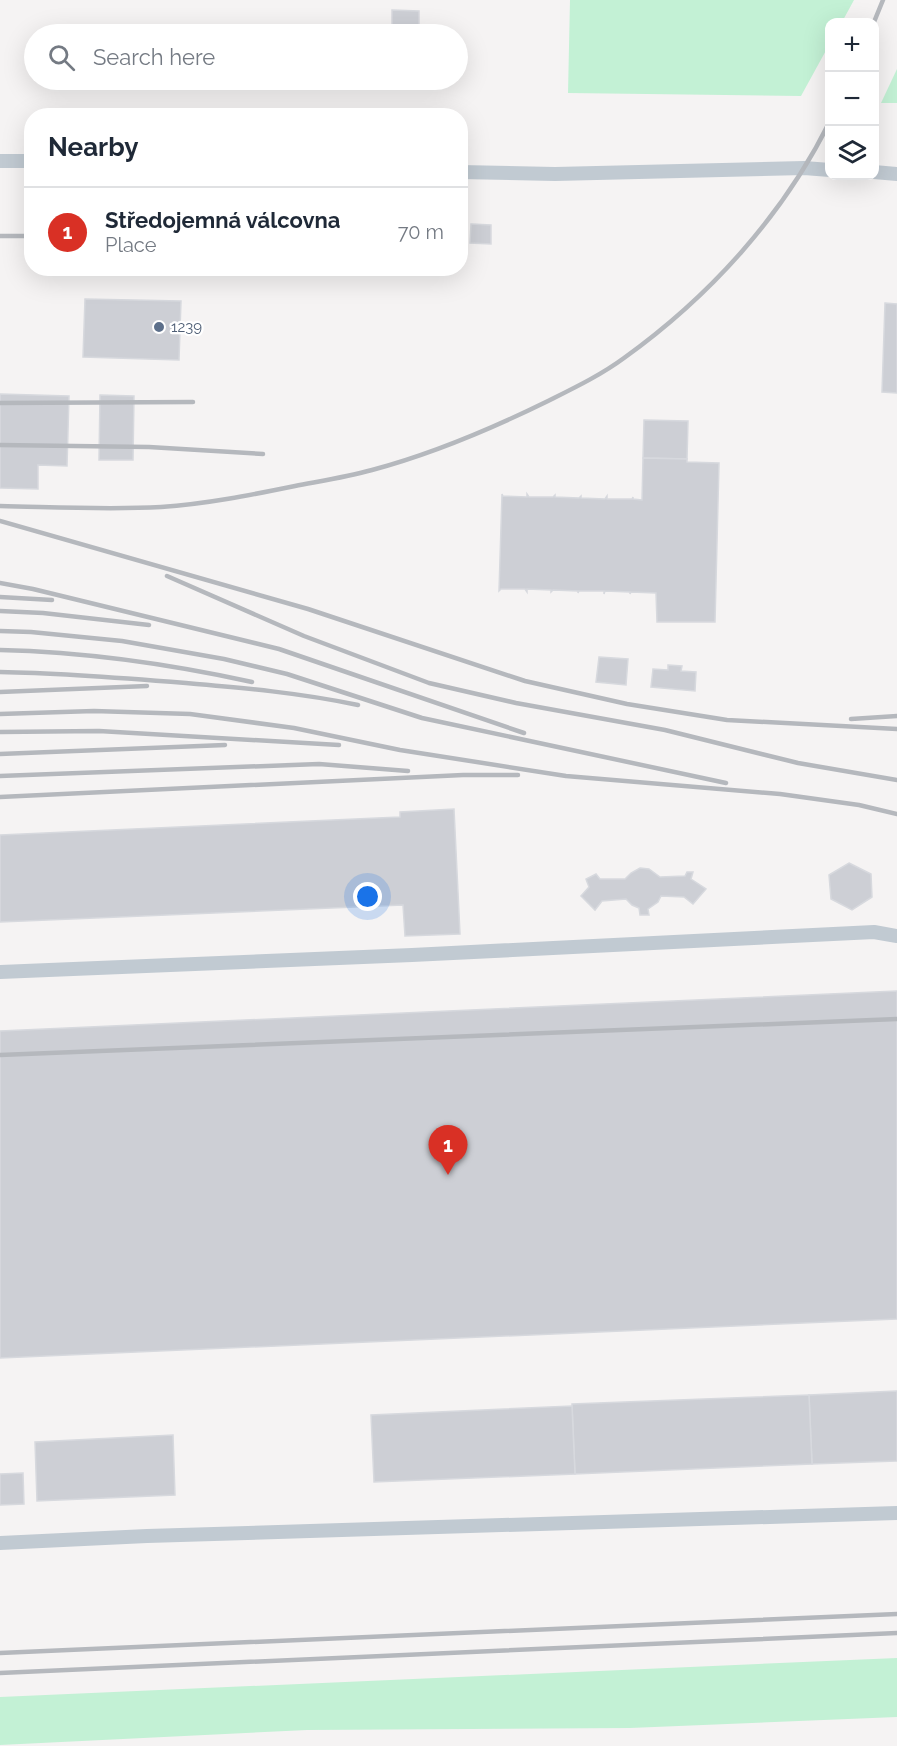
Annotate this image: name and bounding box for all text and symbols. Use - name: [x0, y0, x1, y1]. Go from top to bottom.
- map controls: [825, 18, 879, 180]
- button: +: [825, 18, 879, 72]
- search box: [24, 24, 468, 90]
- icon: search: [45, 41, 78, 74]
- text: Search here: [93, 44, 215, 70]
- button: −: [825, 72, 879, 126]
- button: layers: [825, 126, 879, 180]
- text: Nearby: [48, 132, 138, 162]
- text: Středojemná válcovna: [105, 207, 340, 233]
- text: 1: [63, 220, 72, 244]
- text: 70 m: [398, 220, 444, 244]
- text: Place: [105, 233, 156, 257]
- place label: 1239: [171, 318, 202, 336]
- marker: 1239: [152, 320, 166, 334]
- your location: [353, 882, 382, 911]
- pin: 1: [428, 1126, 468, 1175]

